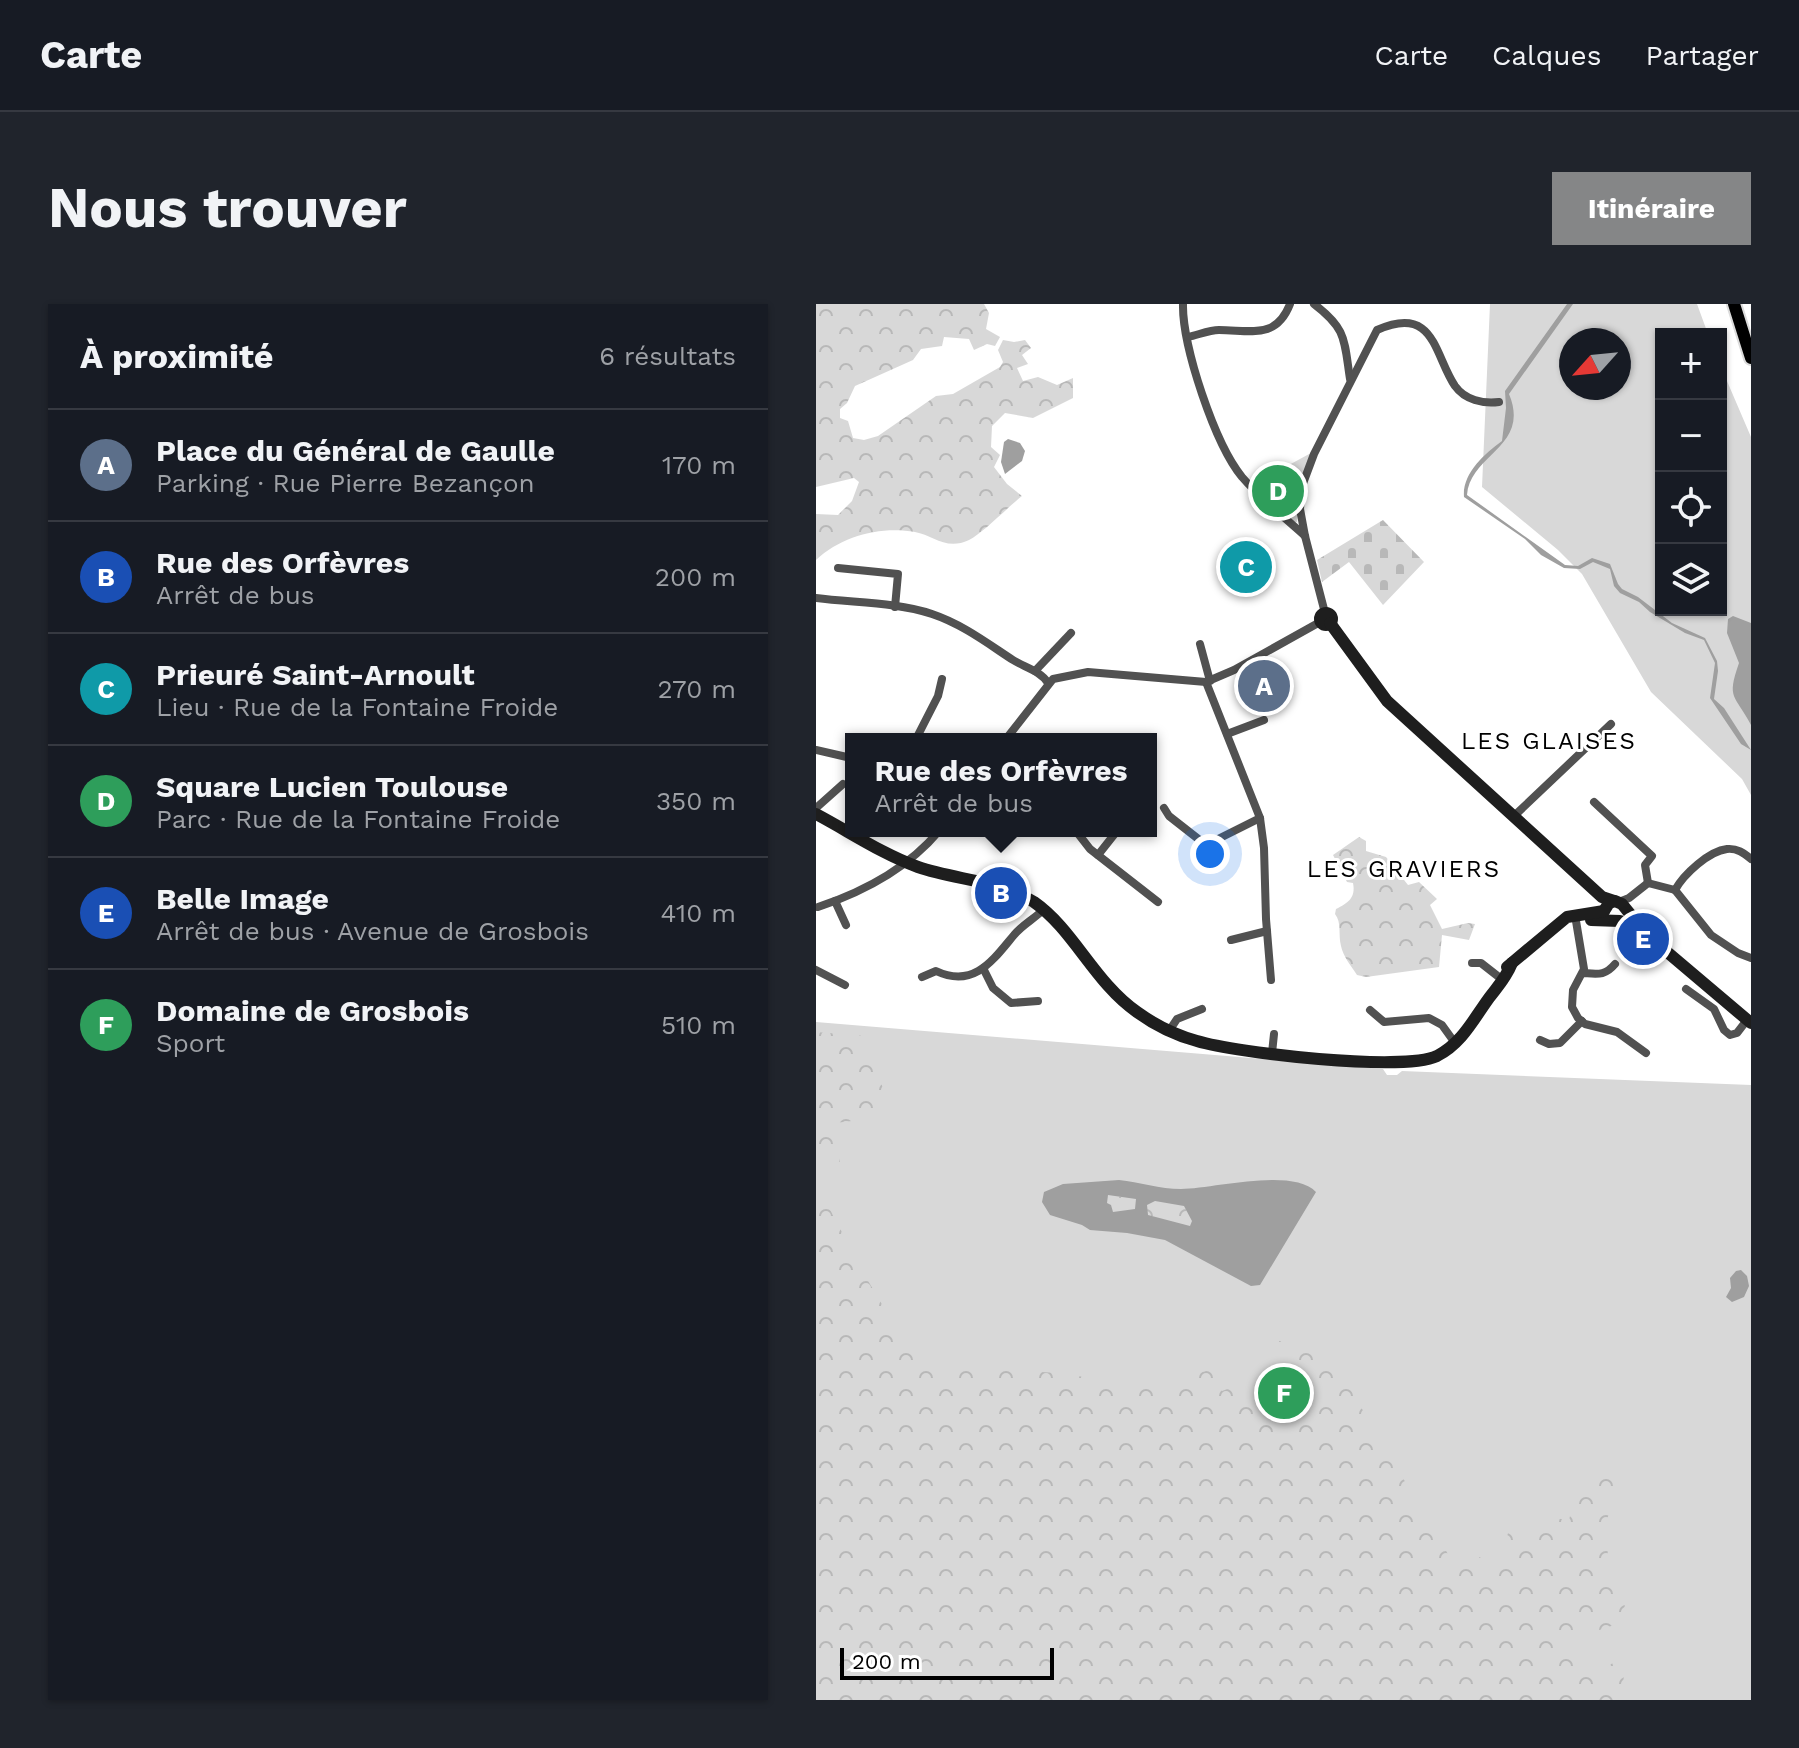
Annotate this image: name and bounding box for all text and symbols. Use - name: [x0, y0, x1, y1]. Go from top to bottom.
- text: Carte: [40, 33, 142, 77]
- text: Carte: [1375, 39, 1448, 72]
- text: Calques: [1492, 39, 1601, 72]
- text: Partager: [1645, 39, 1759, 72]
- button: Itinéraire: [1552, 172, 1751, 245]
- text: Nous trouver: [48, 175, 407, 241]
- north arrow: [1559, 328, 1631, 400]
- map controls: [1655, 328, 1727, 616]
- button: +: [1655, 328, 1727, 400]
- text: À proximité: [80, 336, 274, 376]
- text: 6 résultats: [599, 341, 736, 371]
- button: −: [1655, 400, 1727, 472]
- text: Place du Général de Gaulle: [156, 433, 555, 468]
- text: A: [97, 450, 115, 480]
- text: 170 m: [662, 450, 736, 480]
- pin: D: [1252, 461, 1304, 521]
- text: Parking · Rue Pierre Bezançon: [156, 468, 535, 498]
- button: locate: [1655, 472, 1727, 544]
- pin: C: [1220, 537, 1272, 597]
- button: layers: [1655, 544, 1727, 616]
- text: Rue des Orfèvres: [156, 545, 409, 580]
- text: B: [97, 562, 115, 592]
- text: 200 m: [655, 562, 736, 592]
- text: Arrêt de bus: [156, 580, 315, 610]
- pin: A: [1238, 656, 1290, 716]
- text: Prieuré Saint-Arnoult: [156, 657, 475, 692]
- text: C: [97, 674, 115, 704]
- text: 270 m: [657, 674, 736, 704]
- text: Lieu · Rue de la Fontaine Froide: [156, 692, 558, 722]
- district label: LES GLAISES: [1461, 727, 1637, 755]
- popup: [845, 733, 1157, 837]
- text: Rue des Orfèvres: [874, 753, 1128, 788]
- text: Square Lucien Toulouse: [156, 769, 508, 804]
- text: D: [97, 786, 115, 816]
- text: 350 m: [656, 786, 736, 816]
- text: Arrêt de bus: [874, 788, 1033, 818]
- text: Parc · Rue de la Fontaine Froide: [156, 804, 560, 834]
- your location: [1190, 834, 1230, 874]
- district label: LES GRAVIERS: [1307, 855, 1501, 883]
- pin: B: [975, 863, 1027, 923]
- text: Belle Image: [156, 881, 329, 916]
- text: E: [98, 898, 114, 928]
- text: 410 m: [661, 898, 736, 928]
- pin: E: [1617, 909, 1669, 969]
- text: Arrêt de bus · Avenue de Grosbois: [156, 916, 589, 946]
- text: Domaine de Grosbois: [156, 993, 469, 1028]
- text: F: [98, 1010, 114, 1040]
- text: 510 m: [661, 1010, 736, 1040]
- text: Sport: [156, 1028, 225, 1058]
- pin: F: [1258, 1363, 1310, 1423]
- scale bar: [840, 1644, 1054, 1680]
- text: 200 m: [852, 1649, 921, 1674]

